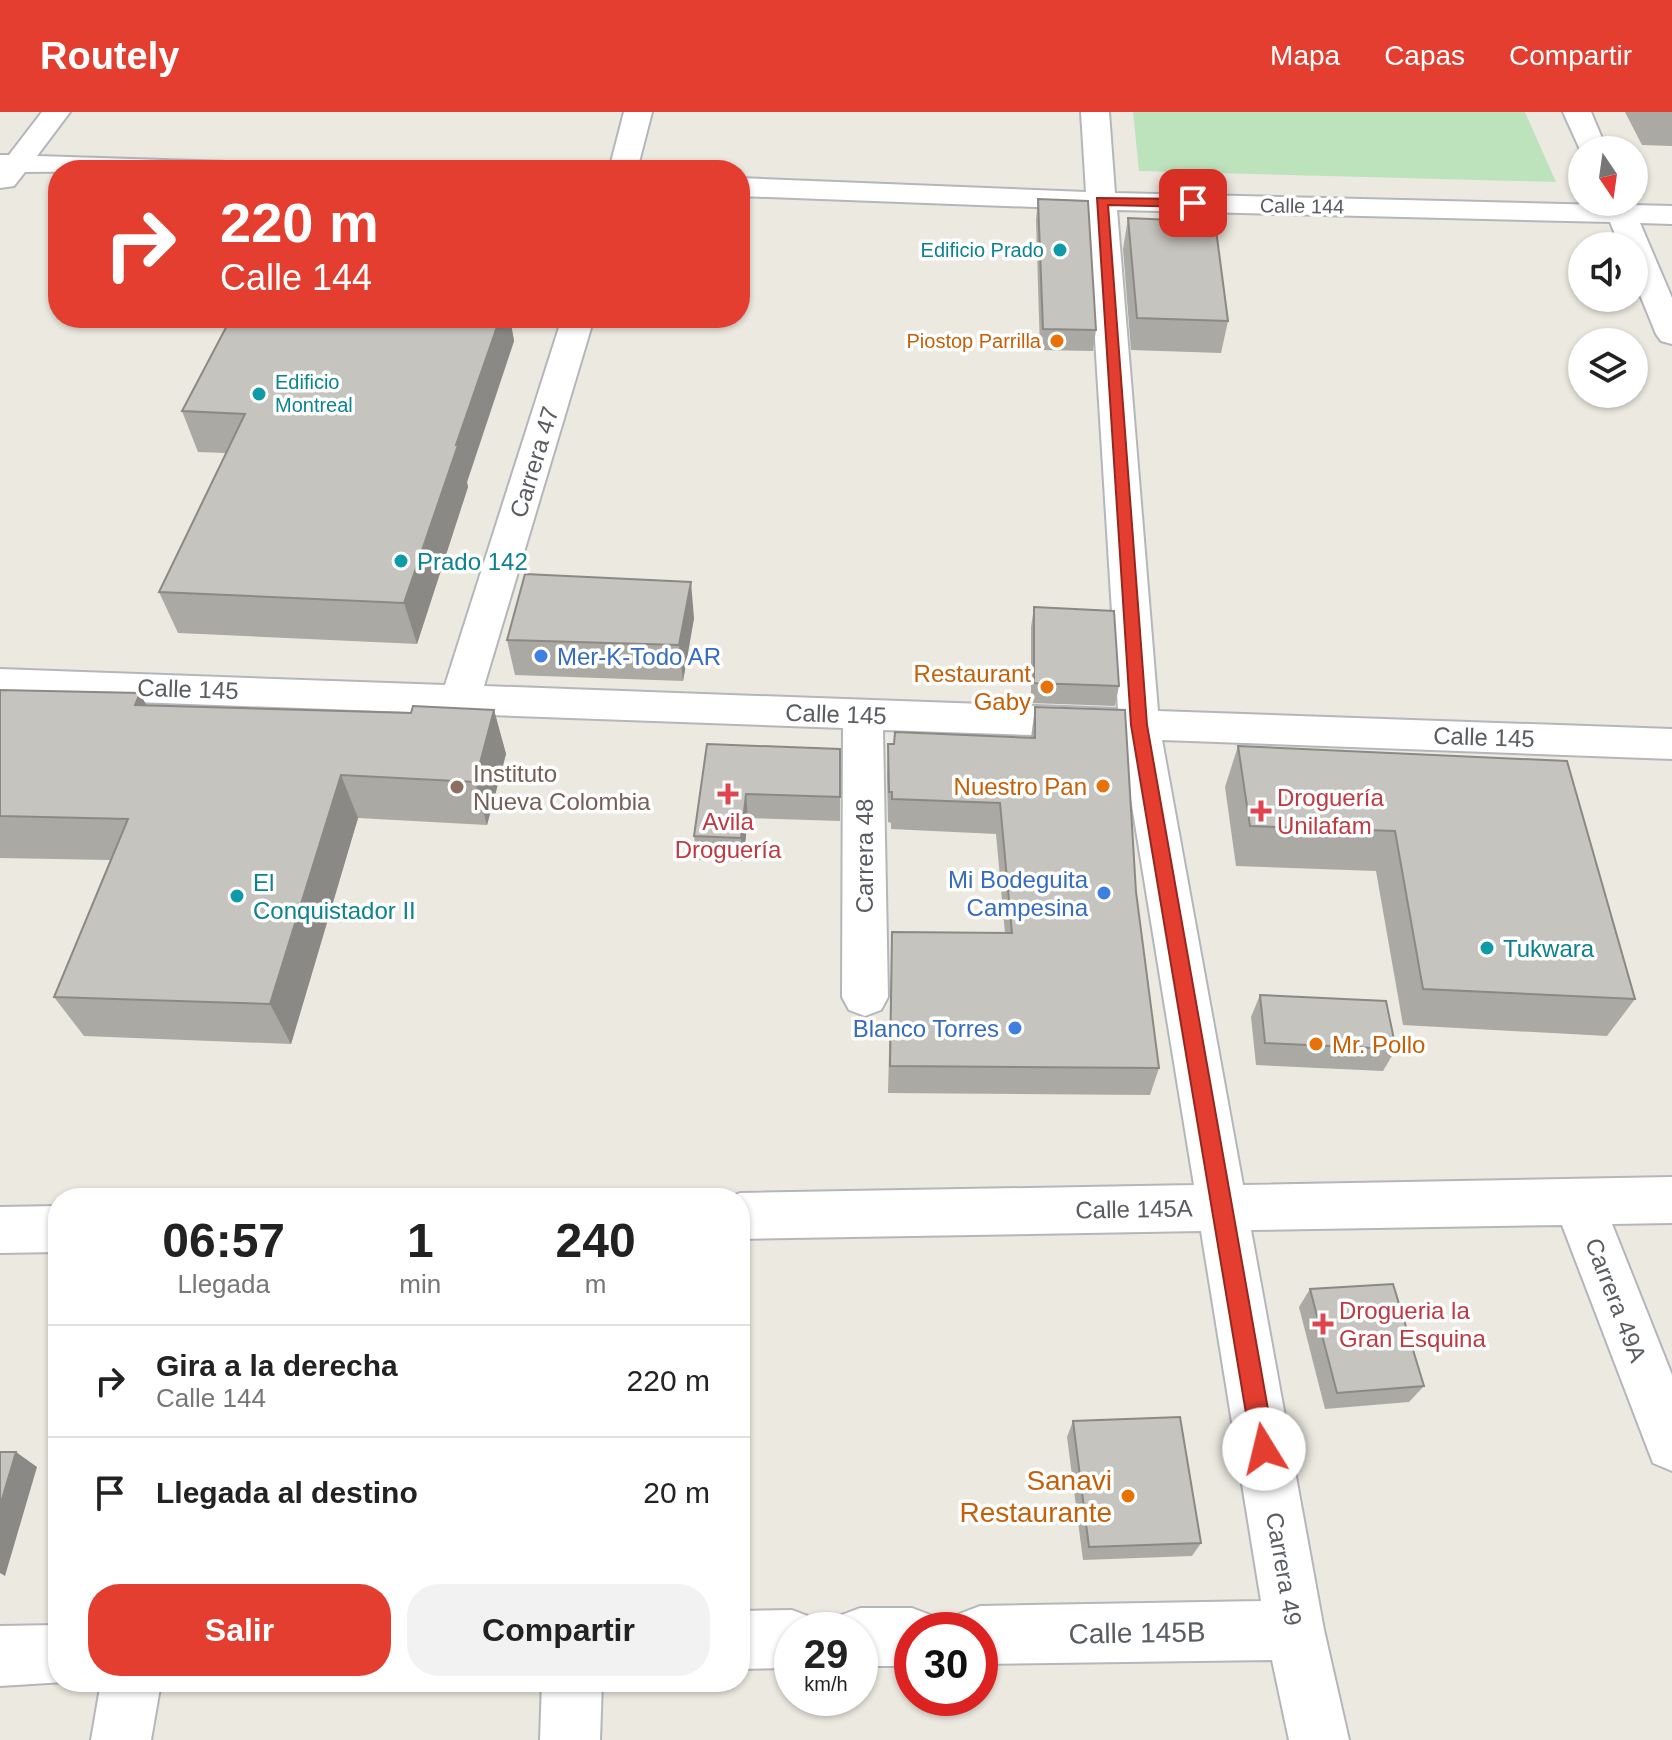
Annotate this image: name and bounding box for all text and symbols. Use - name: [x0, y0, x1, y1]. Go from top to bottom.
- text: Routely: [40, 35, 179, 77]
- text: Mapa: [1270, 40, 1340, 71]
- text: Capas: [1384, 40, 1465, 71]
- text: Compartir: [1509, 40, 1632, 71]
- north arrow: [1568, 136, 1648, 216]
- map controls: [1568, 136, 1648, 408]
- pin: [1159, 169, 1227, 237]
- icon: arrive: [1171, 181, 1215, 225]
- text: 220 m: [220, 191, 379, 254]
- icon: right: [88, 192, 192, 296]
- street label: Calle 144: [1260, 194, 1344, 218]
- button: sound: [1568, 232, 1648, 312]
- place label: Edificio Prado: [921, 239, 1044, 261]
- marker: Edificio Prado: [1051, 241, 1069, 259]
- text: Calle 144: [220, 257, 372, 298]
- button: layers: [1568, 328, 1648, 408]
- place label: Piostop Parrilla: [906, 330, 1042, 352]
- marker: Piostop Parrilla: [1048, 332, 1066, 350]
- place label: Edificio Montreal: [275, 371, 353, 416]
- marker: Edificio Montreal: [250, 385, 268, 403]
- street label: Carrera 47: [504, 403, 564, 521]
- place label: Prado 142: [417, 548, 528, 575]
- marker: Prado 142: [392, 552, 410, 570]
- place label: Mer-K-Todo AR: [557, 643, 721, 670]
- marker: Mer-K-Todo AR: [532, 647, 550, 665]
- place label: Restaurant Gaby: [914, 660, 1031, 715]
- street label: Calle 145: [137, 674, 239, 704]
- marker: Restaurant Gaby: [1038, 678, 1056, 696]
- street label: Calle 145: [785, 699, 887, 729]
- street label: Calle 145: [1433, 722, 1535, 752]
- place label: Instituto Nueva Colombia: [473, 760, 651, 815]
- place label: Nuestro Pan: [954, 773, 1087, 800]
- marker: Nuestro Pan: [1094, 777, 1112, 795]
- marker: Instituto Nueva Colombia: [448, 778, 466, 796]
- place label: Droguería Unilafam: [1277, 784, 1384, 839]
- marker: Avila Droguería: [719, 785, 737, 803]
- street label: Carrera 48: [851, 799, 878, 913]
- marker: Droguería Unilafam: [1252, 802, 1270, 820]
- place label: Avila Droguería: [675, 808, 782, 863]
- place label: Mi Bodeguita Campesina: [948, 866, 1089, 921]
- place label: El Conquistador II: [253, 869, 416, 924]
- marker: Mi Bodeguita Campesina: [1095, 884, 1113, 902]
- marker: El Conquistador II: [228, 887, 246, 905]
- place label: Tukwara: [1503, 935, 1595, 962]
- marker: Tukwara: [1478, 939, 1496, 957]
- place label: Blanco Torres: [853, 1015, 999, 1042]
- marker: Blanco Torres: [1006, 1019, 1024, 1037]
- place label: Mr. Pollo: [1332, 1031, 1425, 1058]
- marker: Mr. Pollo: [1307, 1035, 1325, 1053]
- street label: Calle 145A: [1075, 1194, 1193, 1224]
- text: 06:57: [162, 1214, 285, 1267]
- text: 1: [407, 1214, 434, 1267]
- text: 240: [556, 1214, 636, 1267]
- street label: Carrera 49A: [1580, 1234, 1652, 1366]
- text: Llegada: [177, 1269, 270, 1299]
- text: min: [399, 1269, 441, 1299]
- text: m: [585, 1269, 606, 1299]
- place label: Drogueria la Gran Esquina: [1339, 1297, 1486, 1352]
- marker: Drogueria la Gran Esquina: [1314, 1315, 1332, 1333]
- text: Gira a la derecha: [156, 1349, 398, 1382]
- icon: right: [88, 1359, 132, 1403]
- text: 220 m: [627, 1364, 710, 1397]
- text: Calle 144: [156, 1383, 266, 1413]
- position arrow: [1222, 1407, 1306, 1491]
- place label: Sanavi Restaurante: [959, 1465, 1112, 1528]
- icon: arrive: [88, 1471, 132, 1515]
- text: Llegada al destino: [156, 1476, 418, 1509]
- text: 20 m: [643, 1476, 710, 1509]
- marker: Sanavi Restaurante: [1119, 1487, 1137, 1505]
- street label: Carrera 49: [1261, 1510, 1307, 1628]
- button: Salir: [88, 1584, 391, 1676]
- button: Compartir: [407, 1584, 710, 1676]
- speed limit sign: 30: [894, 1612, 998, 1716]
- street label: Calle 145B: [1068, 1616, 1206, 1650]
- text: 29: [804, 1632, 848, 1676]
- text: km/h: [804, 1673, 848, 1695]

